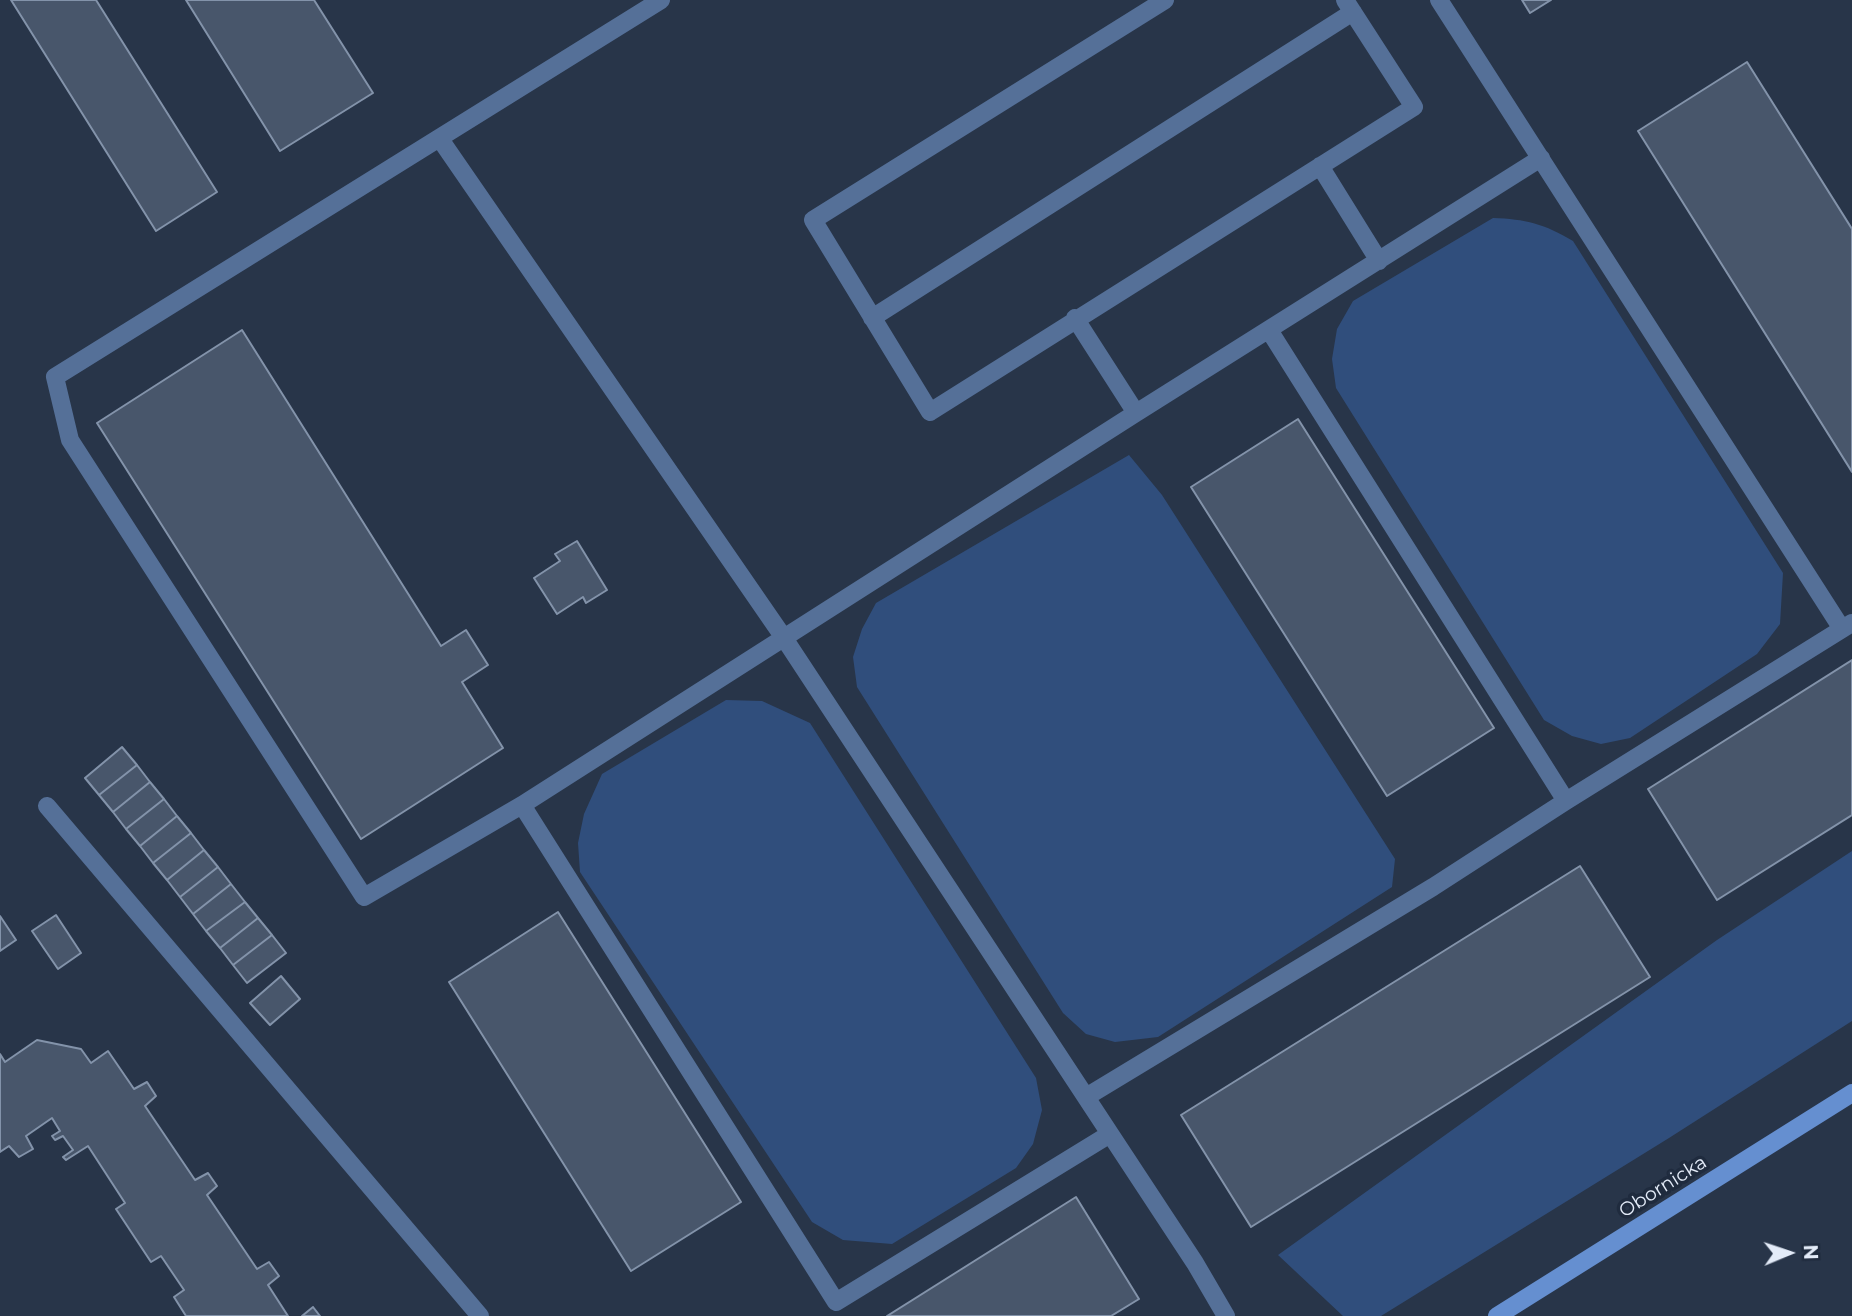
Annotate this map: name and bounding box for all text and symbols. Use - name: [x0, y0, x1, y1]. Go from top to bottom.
- street label: Obornicka: [1615, 1151, 1711, 1223]
- north arrow: [1754, 1218, 1824, 1288]
- text: N: [1799, 1244, 1822, 1260]

